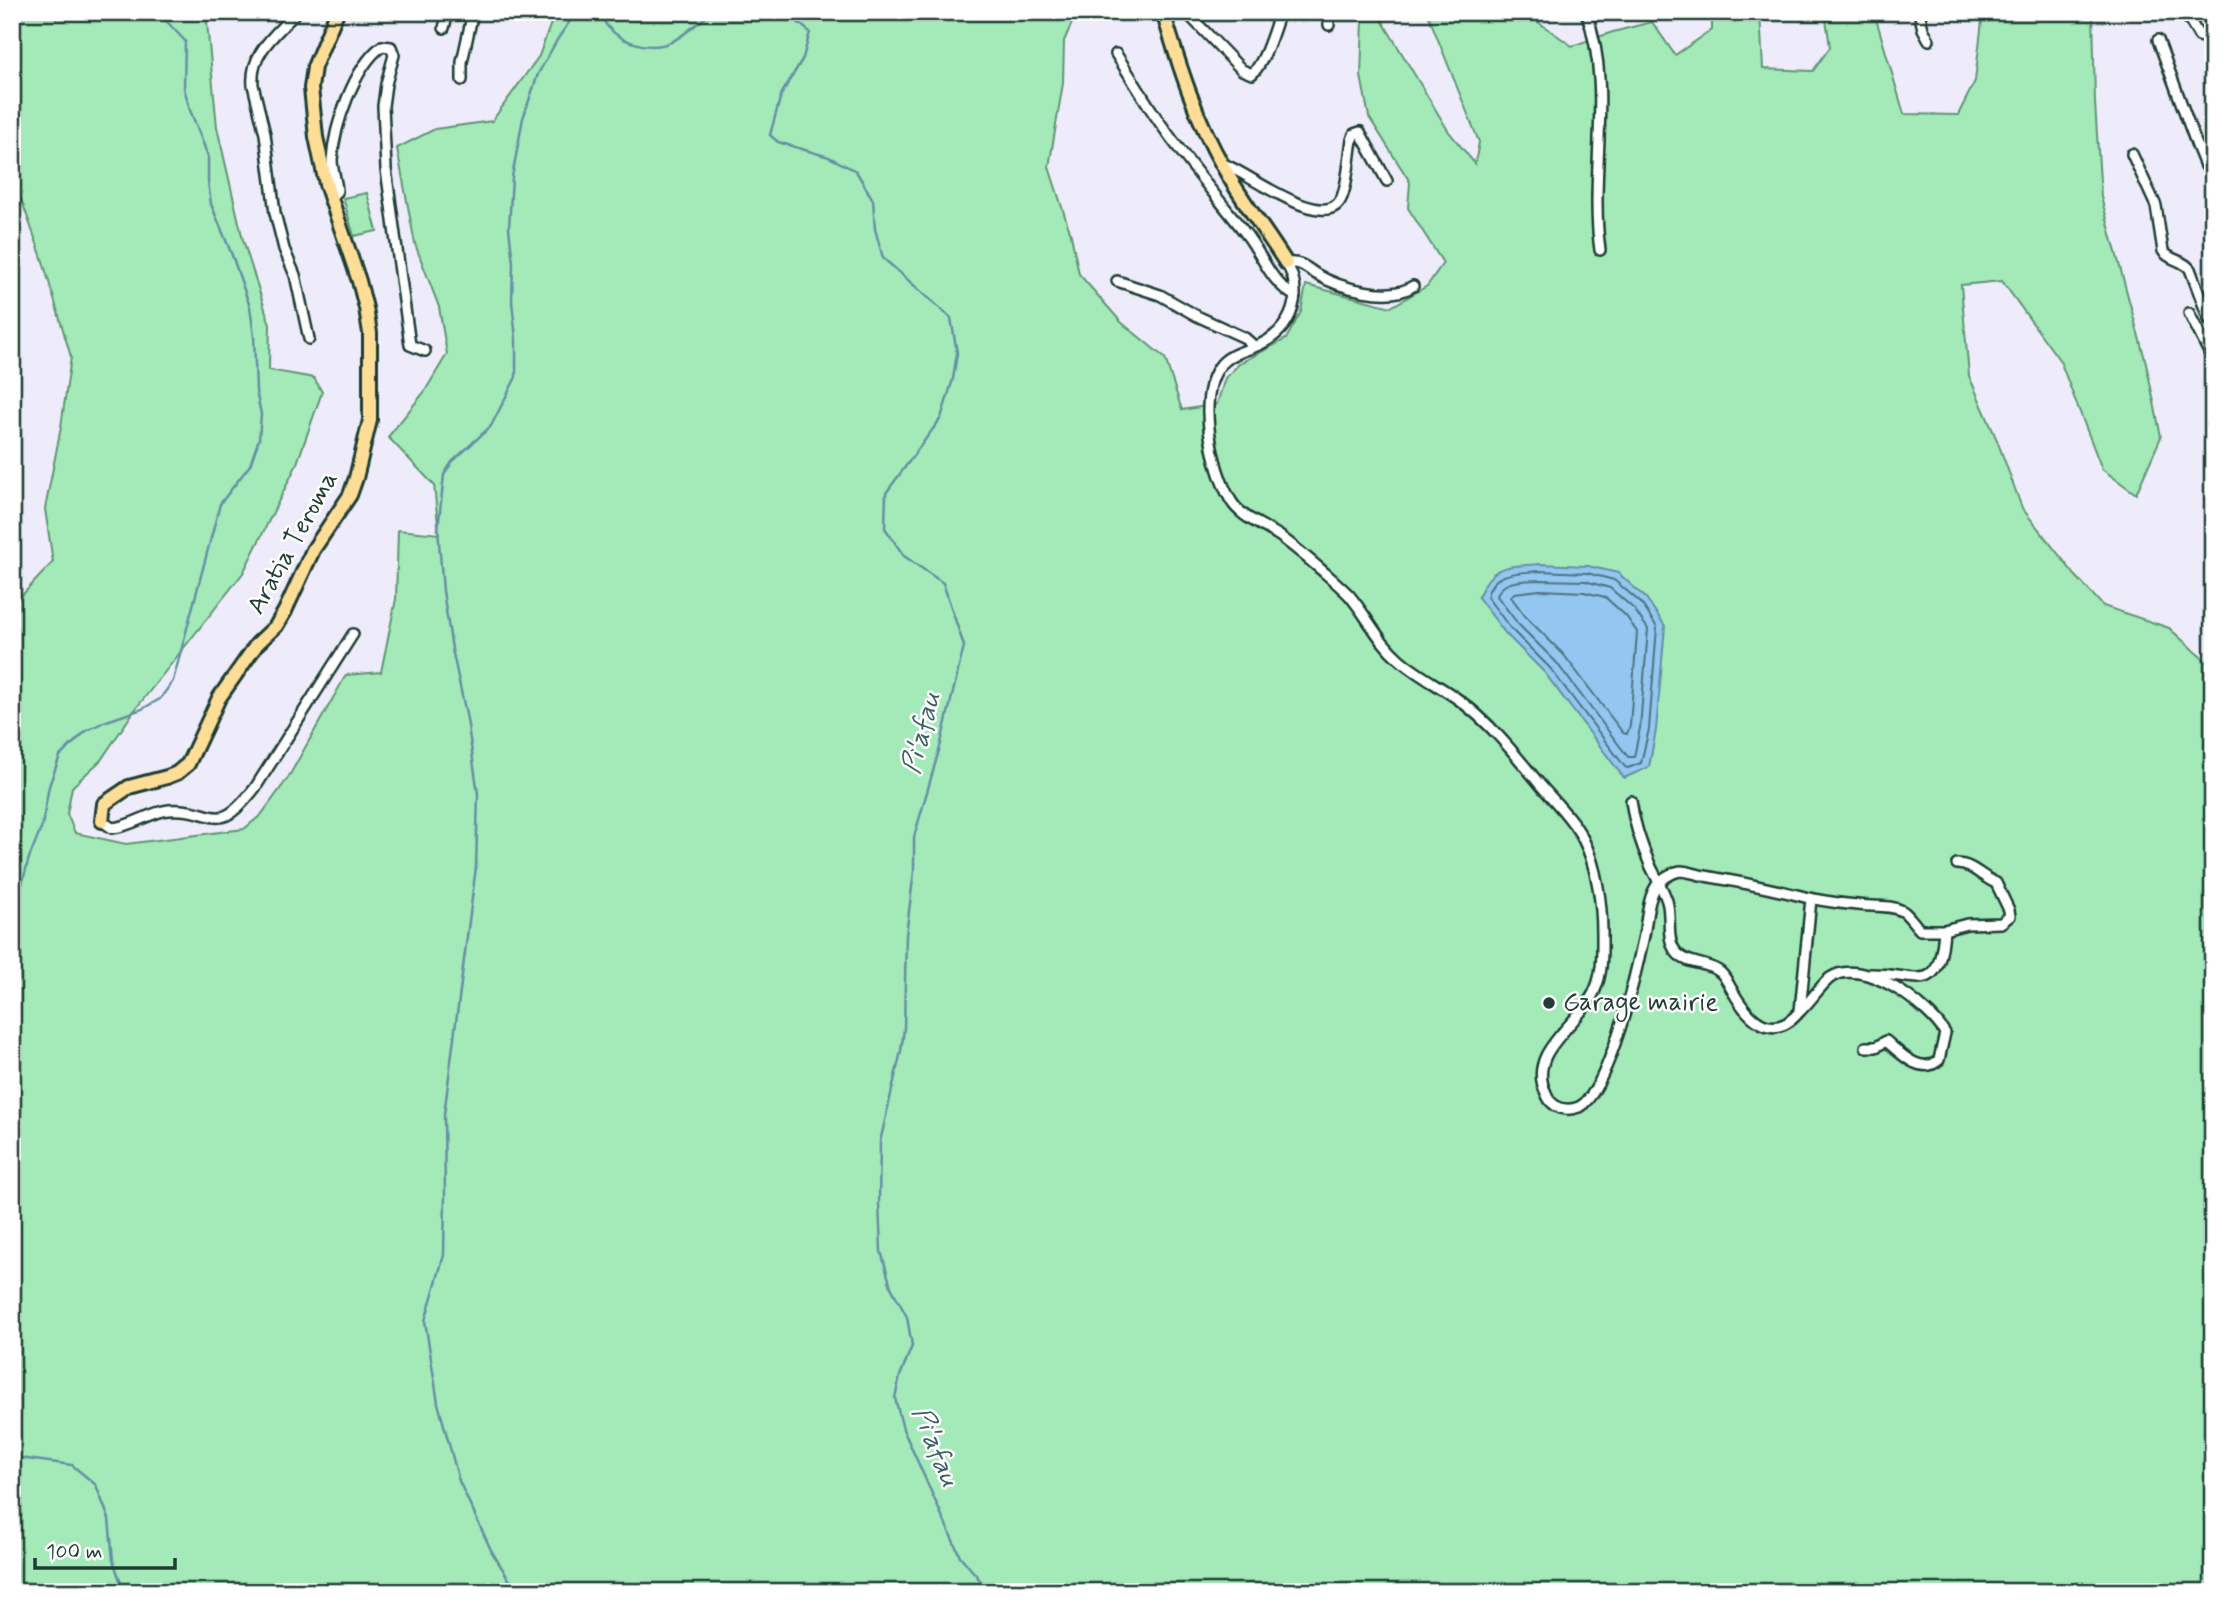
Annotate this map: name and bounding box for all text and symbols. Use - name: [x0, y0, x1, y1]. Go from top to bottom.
- street label: Aratia Teroma: [240, 465, 346, 621]
- water label: Pi'afau: [893, 688, 951, 778]
- place label: Garage mairie: [1563, 986, 1718, 1022]
- marker: Garage mairie: [1541, 995, 1557, 1011]
- water label: Pi'afau: [902, 1401, 968, 1493]
- scale bar: [35, 1527, 175, 1571]
- text: 100 m: [46, 1538, 102, 1566]

